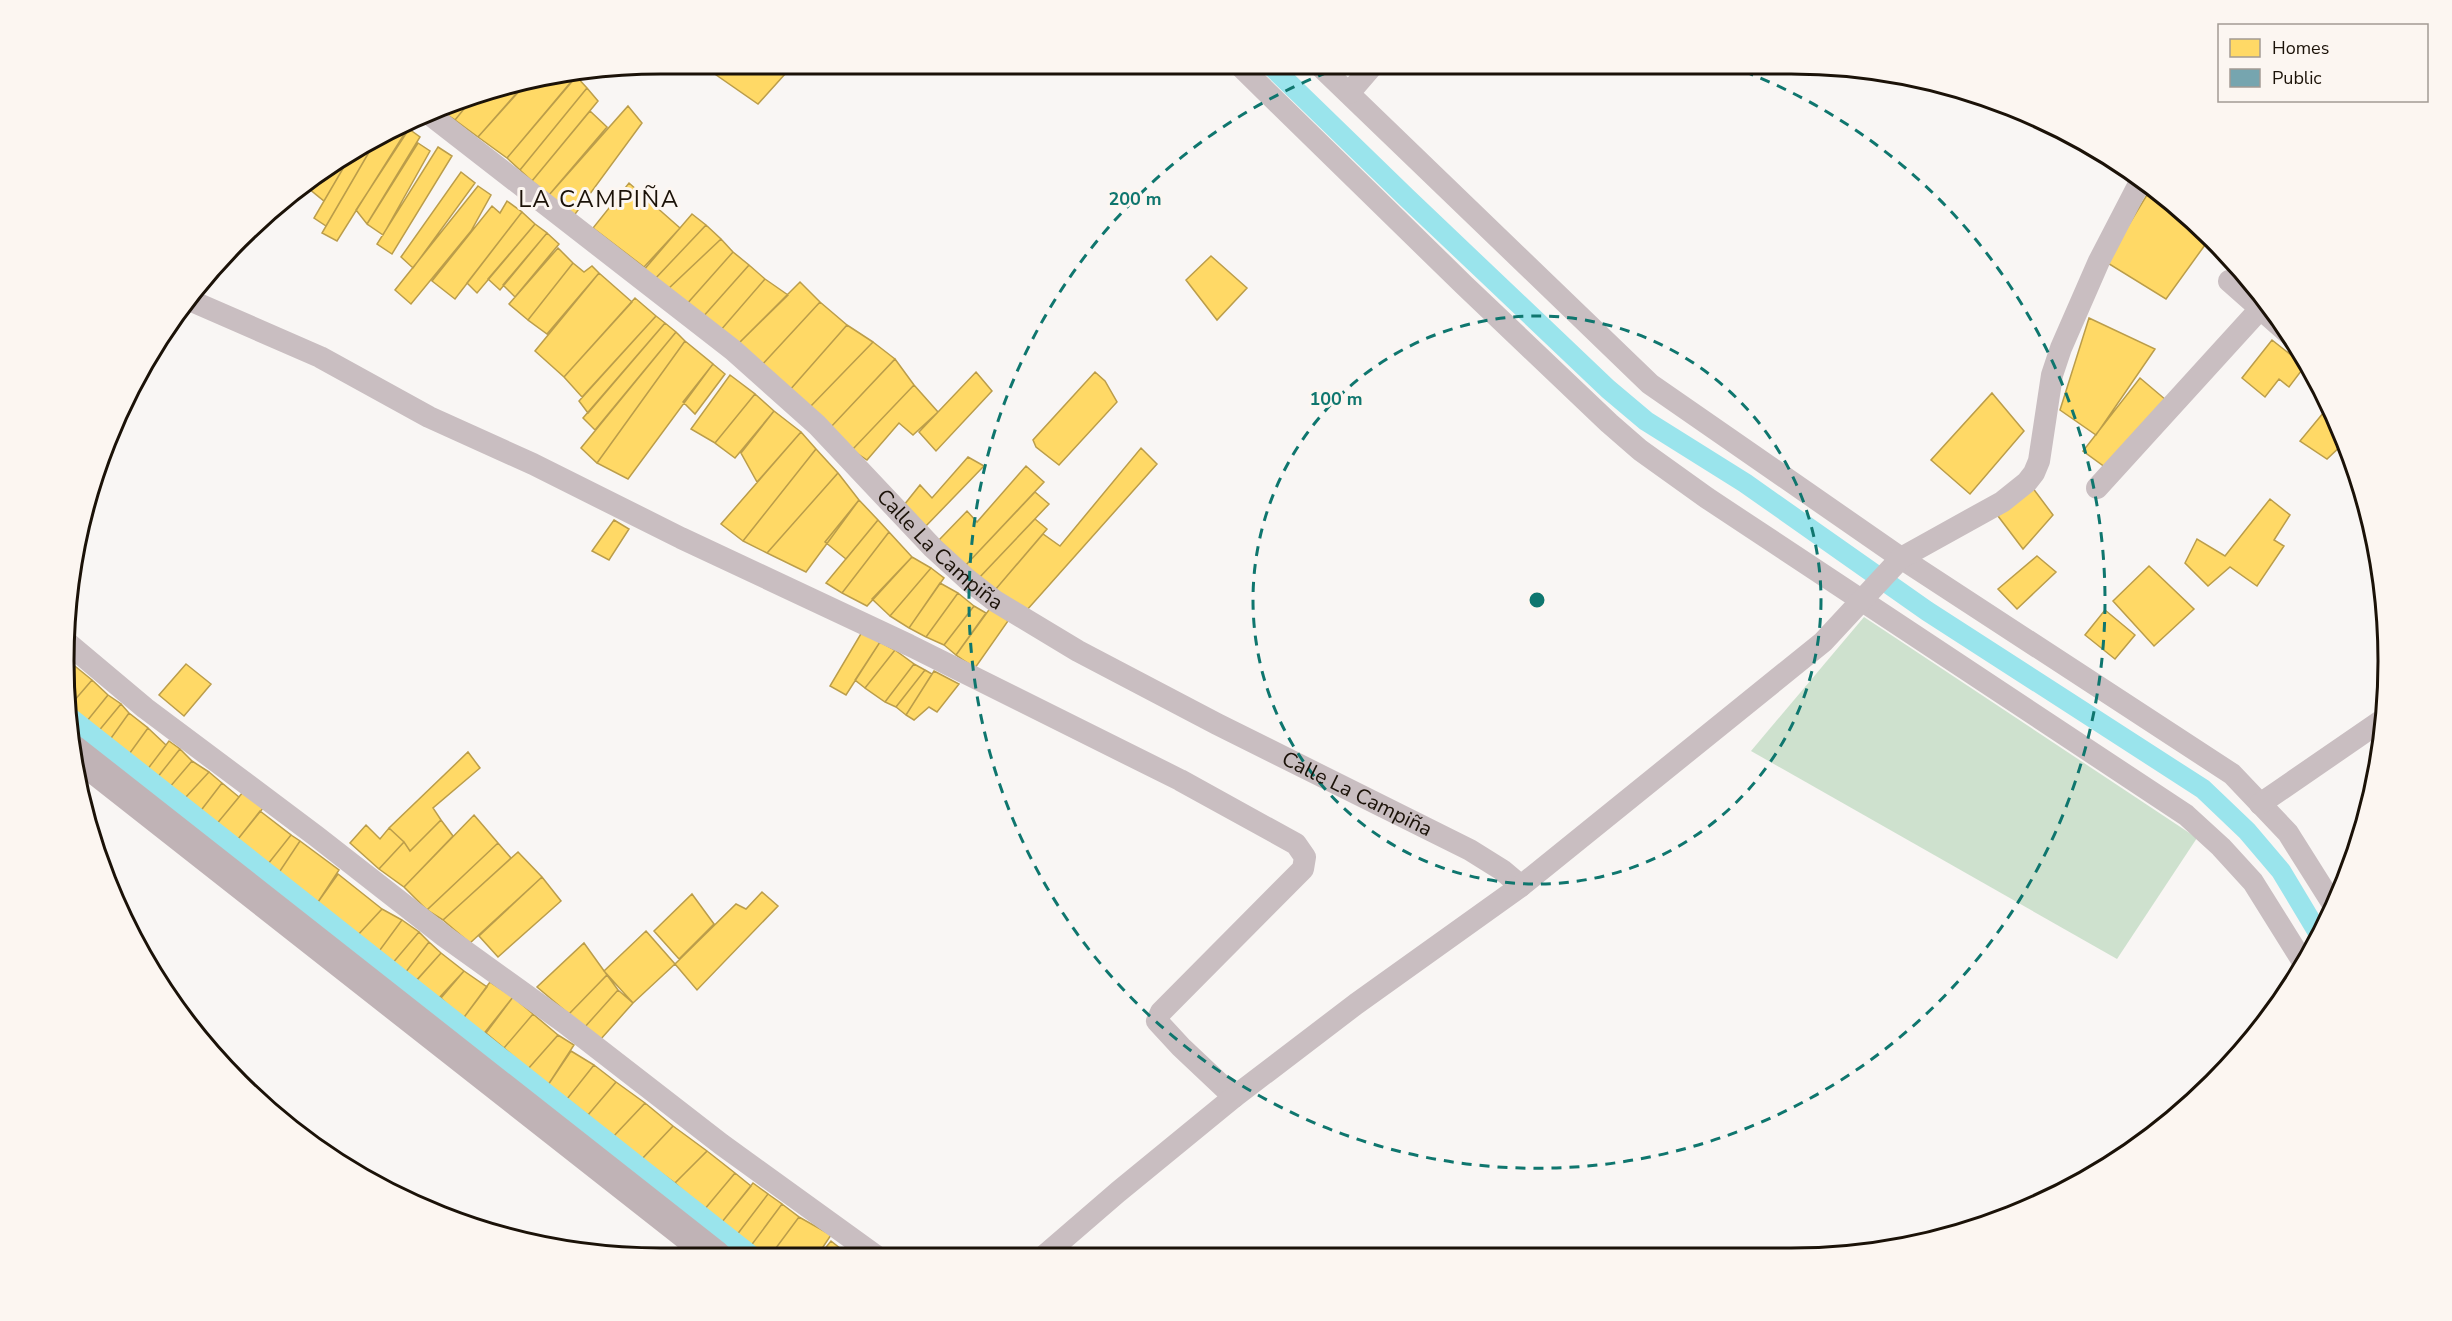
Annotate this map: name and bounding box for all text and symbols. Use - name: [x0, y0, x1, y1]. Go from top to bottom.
- legend: [2218, 24, 2428, 102]
- text: Homes: [2272, 36, 2329, 60]
- text: Public: [2272, 66, 2322, 90]
- district label: LA CAMPIÑA: [518, 183, 680, 215]
- text: 200 m: [1108, 187, 1162, 211]
- text: 100 m: [1309, 387, 1363, 411]
- street label: Calle La Campiña: [870, 483, 1008, 617]
- centre of rings: [1527, 590, 1547, 610]
- street label: Calle La Campiña: [1277, 744, 1437, 843]

